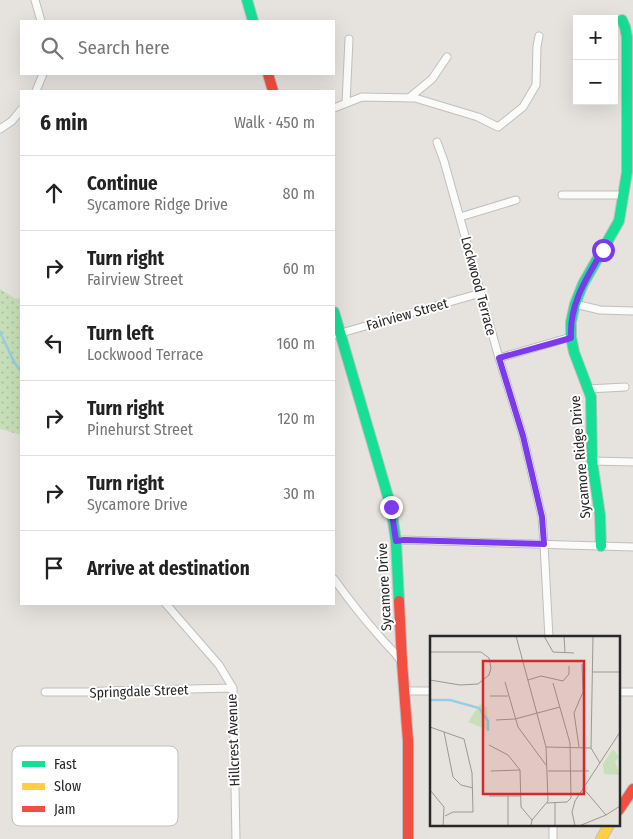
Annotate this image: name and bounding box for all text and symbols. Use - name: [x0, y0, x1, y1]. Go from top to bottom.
- map controls: [573, 15, 618, 105]
- button: +: [573, 15, 618, 60]
- search box: [20, 20, 335, 75]
- icon: search: [38, 34, 66, 62]
- text: Search here: [78, 36, 170, 59]
- button: −: [573, 60, 618, 105]
- text: 6 min: [40, 110, 88, 136]
- text: Walk · 450 m: [234, 113, 315, 132]
- text: Continue: [87, 172, 158, 195]
- icon: ahead: [40, 179, 68, 207]
- text: 80 m: [283, 184, 315, 203]
- text: Sycamore Ridge Drive: [87, 195, 228, 214]
- street label: Lockwood Terrace: [457, 235, 500, 338]
- route start: [592, 239, 615, 262]
- text: Turn right: [87, 247, 164, 270]
- icon: right: [40, 254, 68, 282]
- text: 60 m: [283, 259, 315, 278]
- text: Fairview Street: [87, 270, 183, 289]
- street label: Fairview Street: [364, 295, 450, 334]
- text: Turn left: [87, 322, 154, 345]
- icon: left: [40, 329, 68, 357]
- text: 160 m: [276, 334, 315, 353]
- text: Lockwood Terrace: [87, 345, 204, 364]
- street label: Sycamore Ridge Drive: [567, 395, 594, 519]
- text: Turn right: [87, 397, 164, 420]
- icon: right: [40, 404, 68, 432]
- text: 120 m: [277, 409, 315, 428]
- text: Pinehurst Street: [87, 420, 193, 439]
- text: Turn right: [87, 472, 164, 495]
- icon: right: [40, 479, 68, 507]
- text: 30 m: [283, 484, 315, 503]
- text: Sycamore Drive: [87, 495, 188, 514]
- route end: [380, 496, 403, 519]
- street label: Sycamore Drive: [374, 542, 395, 631]
- icon: arrive: [40, 554, 68, 582]
- text: Arrive at destination: [87, 557, 250, 580]
- inset map: [430, 636, 620, 826]
- street label: Springdale Street: [89, 681, 189, 702]
- street label: Hillcrest Avenue: [223, 693, 244, 787]
- legend: [12, 746, 178, 826]
- text: Fast: [54, 756, 77, 773]
- text: Slow: [54, 778, 81, 795]
- text: Jam: [54, 801, 75, 818]

